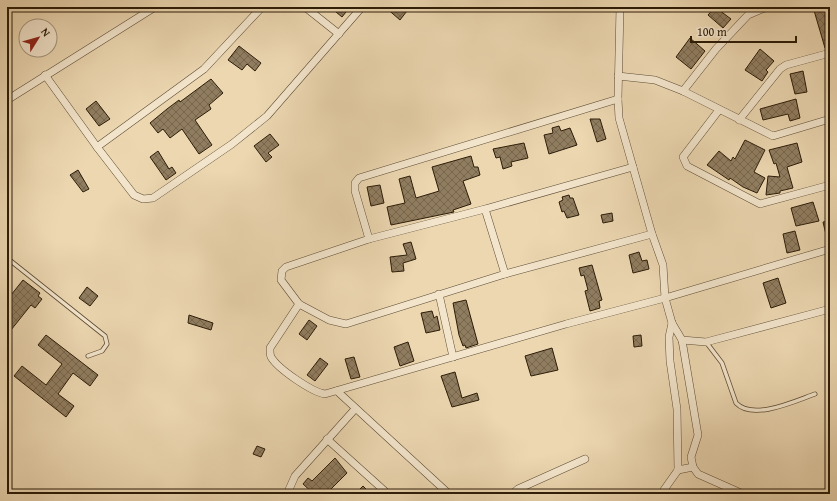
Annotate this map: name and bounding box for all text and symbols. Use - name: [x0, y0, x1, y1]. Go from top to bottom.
- north arrow: [18, 18, 58, 58]
- scale bar: [691, 18, 796, 44]
- text: 100 m: [697, 23, 727, 40]
- text: N: [37, 24, 55, 40]

